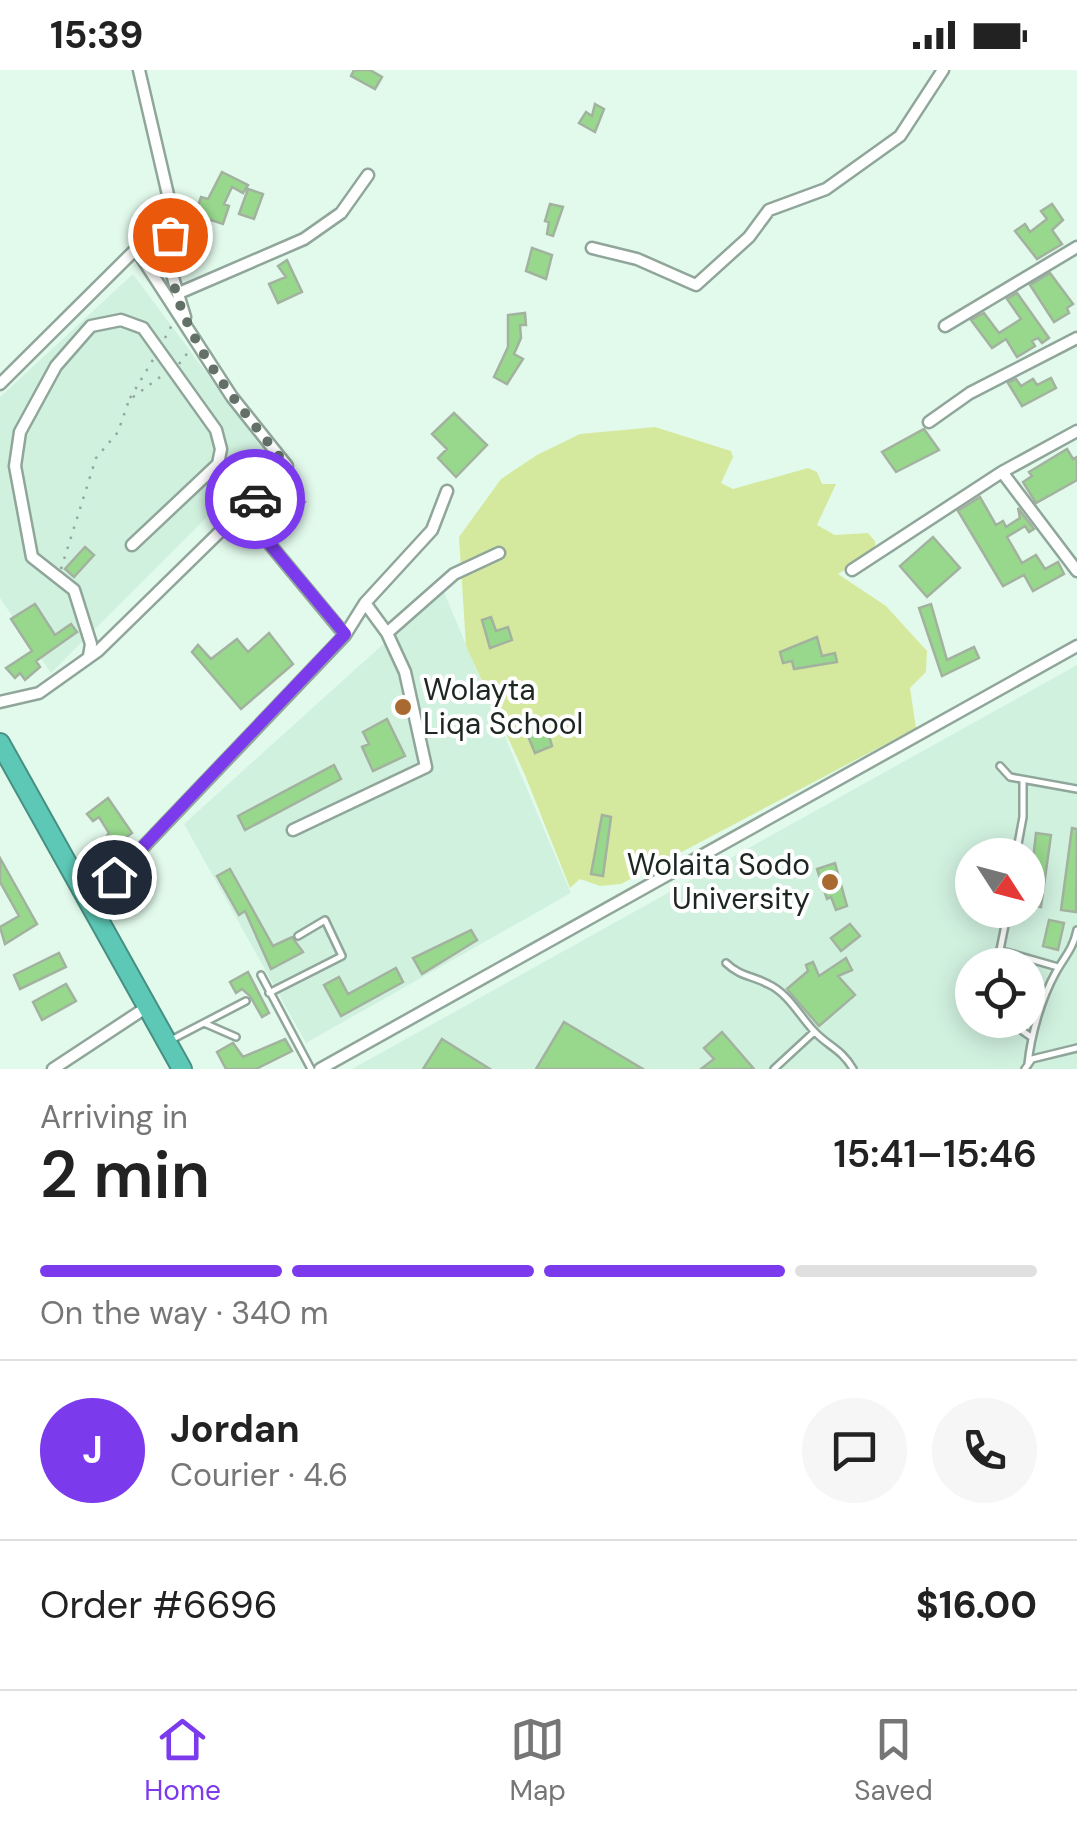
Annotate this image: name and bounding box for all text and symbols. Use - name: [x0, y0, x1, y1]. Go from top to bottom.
- text: 15:39: [50, 10, 143, 60]
- pin: [128, 193, 213, 278]
- icon: bag: [143, 208, 198, 263]
- courier: [205, 449, 305, 549]
- icon: car: [228, 472, 283, 527]
- place label: Wolayta Liqa School: [423, 670, 583, 743]
- marker: Wolayta Liqa School: [392, 696, 414, 718]
- pin: [72, 835, 157, 920]
- north arrow: [955, 838, 1045, 928]
- map controls: [955, 838, 1045, 1038]
- place label: Wolaita Sodo University: [627, 845, 810, 918]
- icon: home: [87, 850, 142, 905]
- marker: Wolaita Sodo University: [819, 871, 841, 893]
- button: locate: [955, 948, 1045, 1038]
- text: Arriving in: [40, 1096, 188, 1138]
- text: 15:41–15:46: [834, 1129, 1037, 1179]
- text: 2 min: [40, 1133, 210, 1217]
- text: On the way · 340 m: [40, 1292, 328, 1334]
- button: chat: [802, 1398, 907, 1503]
- button: phone: [932, 1398, 1037, 1503]
- text: Jordan: [170, 1404, 300, 1454]
- text: J: [82, 1425, 103, 1475]
- text: Courier · 4.6: [170, 1454, 348, 1496]
- text: Order #6696: [40, 1580, 278, 1630]
- text: $16.00: [916, 1580, 1037, 1630]
- tab: Home: [144, 1712, 221, 1809]
- tab: Map: [509, 1712, 566, 1809]
- tab: Saved: [854, 1712, 933, 1809]

